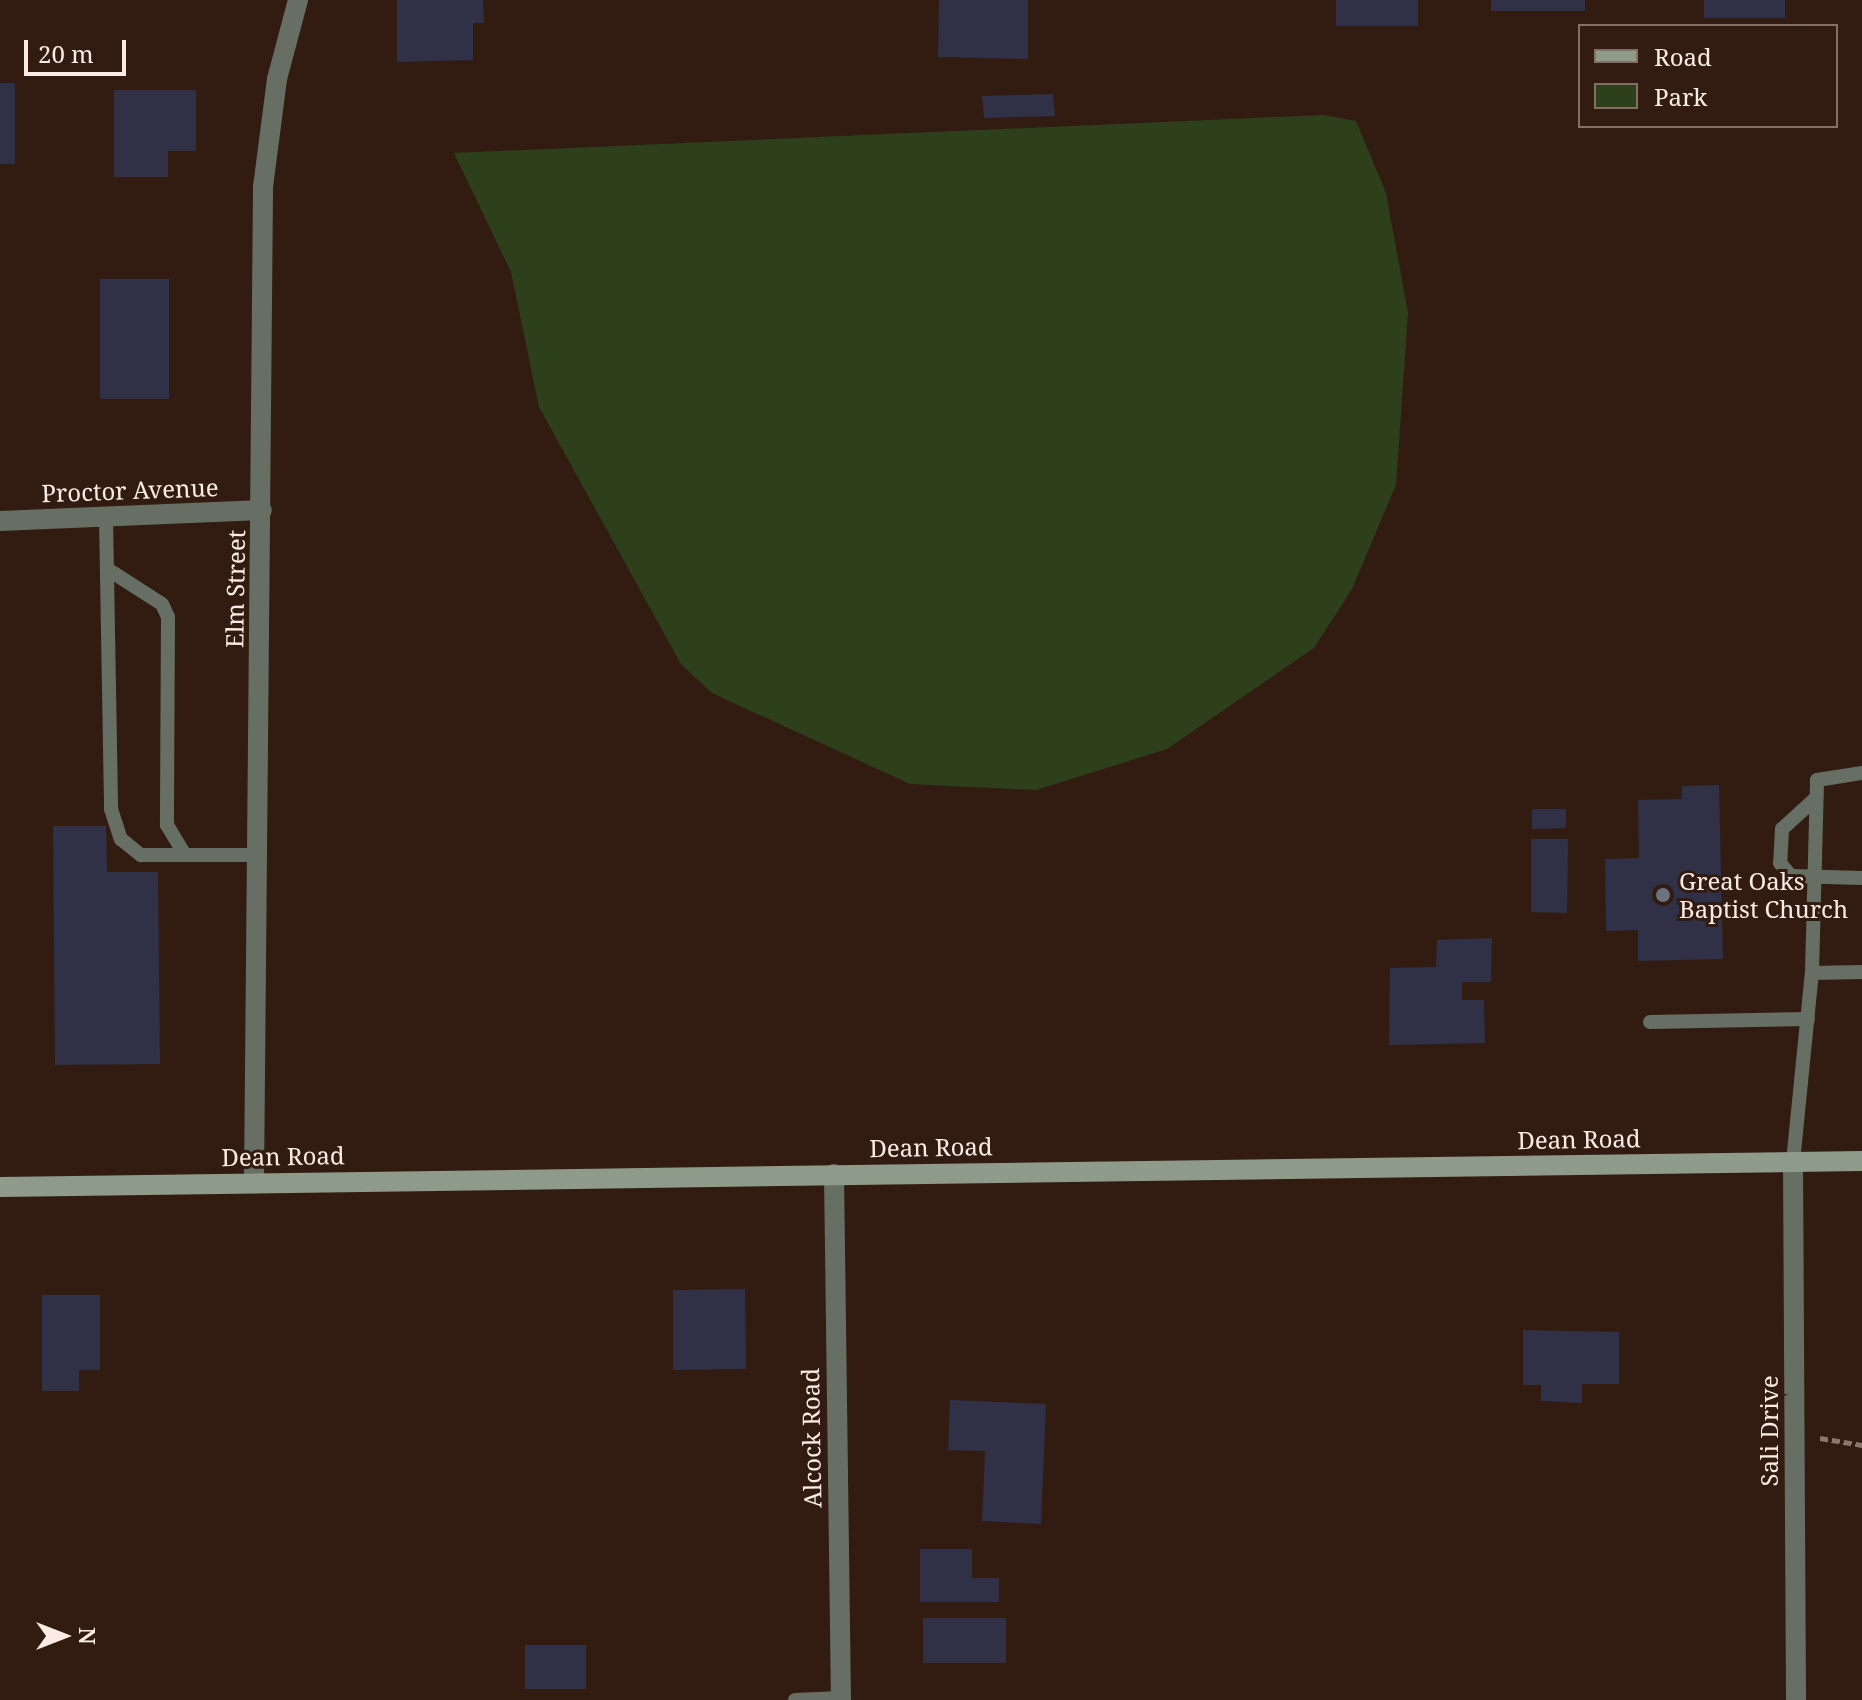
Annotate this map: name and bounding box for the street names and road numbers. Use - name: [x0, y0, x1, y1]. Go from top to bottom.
- street label: Proctor Avenue: [41, 473, 219, 507]
- street label: Elm Street: [220, 530, 250, 648]
- street label: Dean Road: [1517, 1124, 1641, 1154]
- street label: Dean Road: [869, 1132, 993, 1162]
- street label: Dean Road: [221, 1141, 345, 1171]
- street label: Alcock Road: [795, 1368, 827, 1508]
- street label: Sali Drive: [1755, 1375, 1783, 1487]

